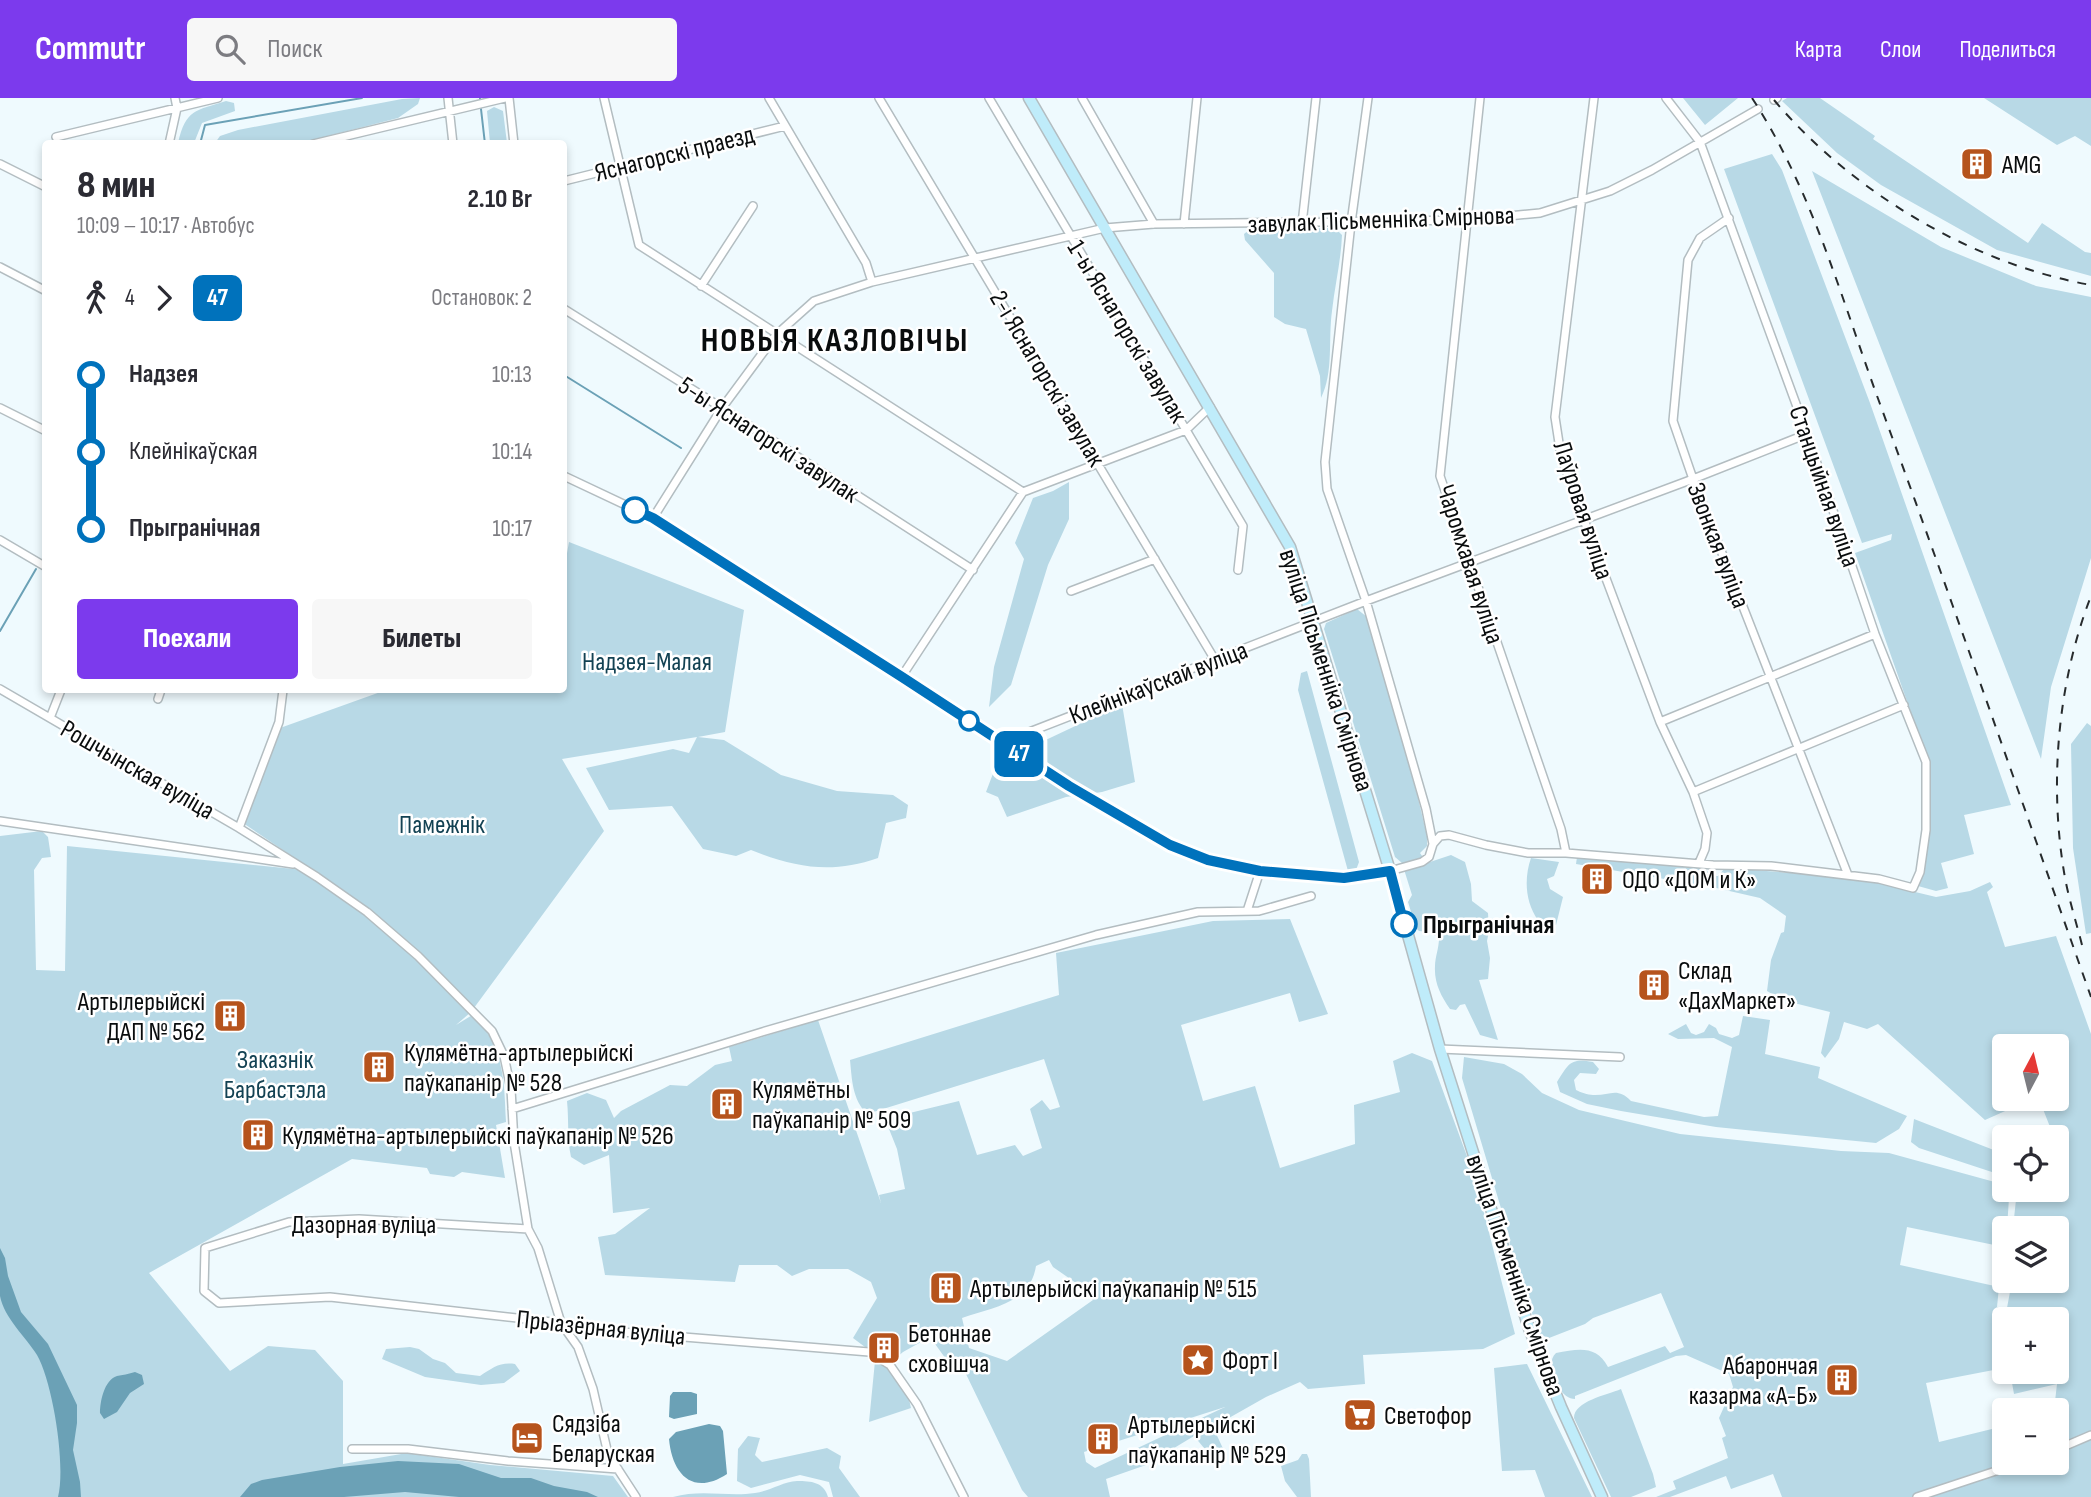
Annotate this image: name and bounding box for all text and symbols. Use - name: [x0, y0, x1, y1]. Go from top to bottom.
- search box: [187, 18, 677, 81]
- text: Commutr: [35, 29, 145, 69]
- icon: search: [211, 30, 249, 68]
- text: Поиск: [267, 34, 322, 65]
- text: Карта: [1795, 35, 1842, 64]
- text: Слои: [1880, 35, 1921, 64]
- text: Поделиться: [1959, 35, 2056, 64]
- street label: Яснагорскі праезд: [591, 120, 758, 189]
- building icon: AMG: [1958, 145, 1996, 183]
- place label: AMG: [2001, 150, 2042, 181]
- text: 8 мин: [77, 163, 155, 208]
- text: 2.10 Br: [467, 184, 532, 215]
- street label: завулак Пісьменніка Смірнова: [1247, 200, 1515, 241]
- text: 10:09 – 10:17 · Автобус: [77, 212, 255, 240]
- street label: 1-ы Яснагорскі завулак: [1060, 235, 1193, 429]
- icon: walk: [77, 279, 115, 317]
- icon: forward: [145, 279, 183, 317]
- text: 47: [207, 283, 228, 312]
- text: 4: [125, 284, 135, 312]
- text: Остановок: 2: [431, 284, 532, 312]
- street label: 2-і Яснагорскі завулак: [982, 285, 1111, 472]
- district label: НОВЫЯ КАЗЛОВІЧЫ: [701, 321, 969, 361]
- text: Надзея: [129, 359, 198, 390]
- text: 10:13: [492, 361, 532, 389]
- street label: 5-ы Яснагорскі завулак: [672, 370, 864, 510]
- street label: Станцыйная вуліца: [1781, 402, 1866, 571]
- text: Клейнікаўская: [129, 436, 258, 467]
- text: 10:14: [492, 438, 532, 466]
- street label: Лаўровая вуліца: [1546, 438, 1619, 583]
- street label: Звонкая вуліца: [1679, 478, 1756, 613]
- street label: Чаромхавая вуліца: [1429, 481, 1510, 648]
- unlabelled marker: [622, 497, 648, 523]
- text: Прыгранічная: [129, 513, 260, 544]
- text: 10:17: [492, 515, 532, 543]
- street label: вуліца Пісьменніка Смірнова: [1272, 545, 1379, 796]
- button: Поехали: [77, 599, 298, 679]
- button: Билеты: [312, 599, 532, 679]
- street label: Клейнікаўскай вуліца: [1065, 635, 1252, 732]
- park label: Надзея-Малая: [582, 647, 712, 678]
- unlabelled marker: [959, 711, 979, 731]
- street label: Рошчынская вуліца: [55, 714, 220, 827]
- line badge: 47: [988, 731, 1050, 777]
- text: 47: [1008, 739, 1030, 768]
- park label: Памежнік: [399, 810, 485, 841]
- building icon: ОДО «ДОМ и К»: [1578, 860, 1616, 898]
- place label: ОДО «ДОМ и К»: [1622, 865, 1756, 896]
- place label: Прыгранічная: [1423, 910, 1554, 941]
- marker: Прыгранічная: [1391, 911, 1417, 937]
- place label: Склад «ДахМаркет»: [1678, 956, 1796, 1017]
- building icon: Склад «ДахМаркет»: [1635, 966, 1673, 1004]
- place label: Артылерыйскі ДАП № 562: [77, 987, 205, 1048]
- building icon: Артылерыйскі ДАП № 562: [211, 997, 249, 1035]
- north arrow: [1992, 1034, 2068, 1111]
- map controls: [1992, 1034, 2069, 1475]
- place label: Кулямётна-артылерыйскі паўкапанір № 528: [404, 1038, 633, 1099]
- park label: Заказнік Барбастэла: [224, 1045, 326, 1106]
- building icon: Кулямётна-артылерыйскі паўкапанір № 528: [360, 1048, 398, 1086]
- place label: Кулямётны паўкапанір № 509: [752, 1075, 911, 1136]
- building icon: Кулямётны паўкапанір № 509: [708, 1085, 746, 1123]
- building icon: Кулямётна-артылерыйскі паўкапанір № 526: [239, 1116, 277, 1154]
- place label: Кулямётна-артылерыйскі паўкапанір № 526: [282, 1121, 674, 1152]
- button: locate: [1992, 1125, 2069, 1202]
- street label: вуліца Пісьменніка Смірнова: [1459, 1151, 1570, 1400]
- street label: Дазорная вуліца: [292, 1210, 436, 1241]
- button: layers: [1992, 1216, 2069, 1293]
- building icon: Артылерыйскі паўкапанір № 515: [927, 1269, 965, 1307]
- place label: Артылерыйскі паўкапанір № 515: [969, 1274, 1257, 1305]
- street label: Прыазёрная вуліца: [515, 1304, 687, 1353]
- button: +: [1992, 1307, 2069, 1384]
- place label: Бетоннае сховішча: [908, 1319, 991, 1380]
- building icon: Бетоннае сховішча: [865, 1329, 903, 1367]
- place icon: Форт I: [1179, 1341, 1217, 1379]
- place label: Форт I: [1222, 1346, 1278, 1377]
- place label: Абарончая казарма «А-Б»: [1689, 1351, 1818, 1412]
- building icon: Абарончая казарма «А-Б»: [1823, 1361, 1861, 1399]
- supermarket icon: Светофор: [1341, 1396, 1379, 1434]
- button: −: [1992, 1398, 2069, 1475]
- place label: Светофор: [1384, 1401, 1472, 1432]
- place label: Сядзіба Беларуская: [552, 1409, 655, 1470]
- place label: Артылерыйскі паўкапанір № 529: [1127, 1410, 1286, 1471]
- hotel icon: Сядзіба Беларуская: [508, 1419, 546, 1457]
- building icon: Артылерыйскі паўкапанір № 529: [1084, 1420, 1122, 1458]

